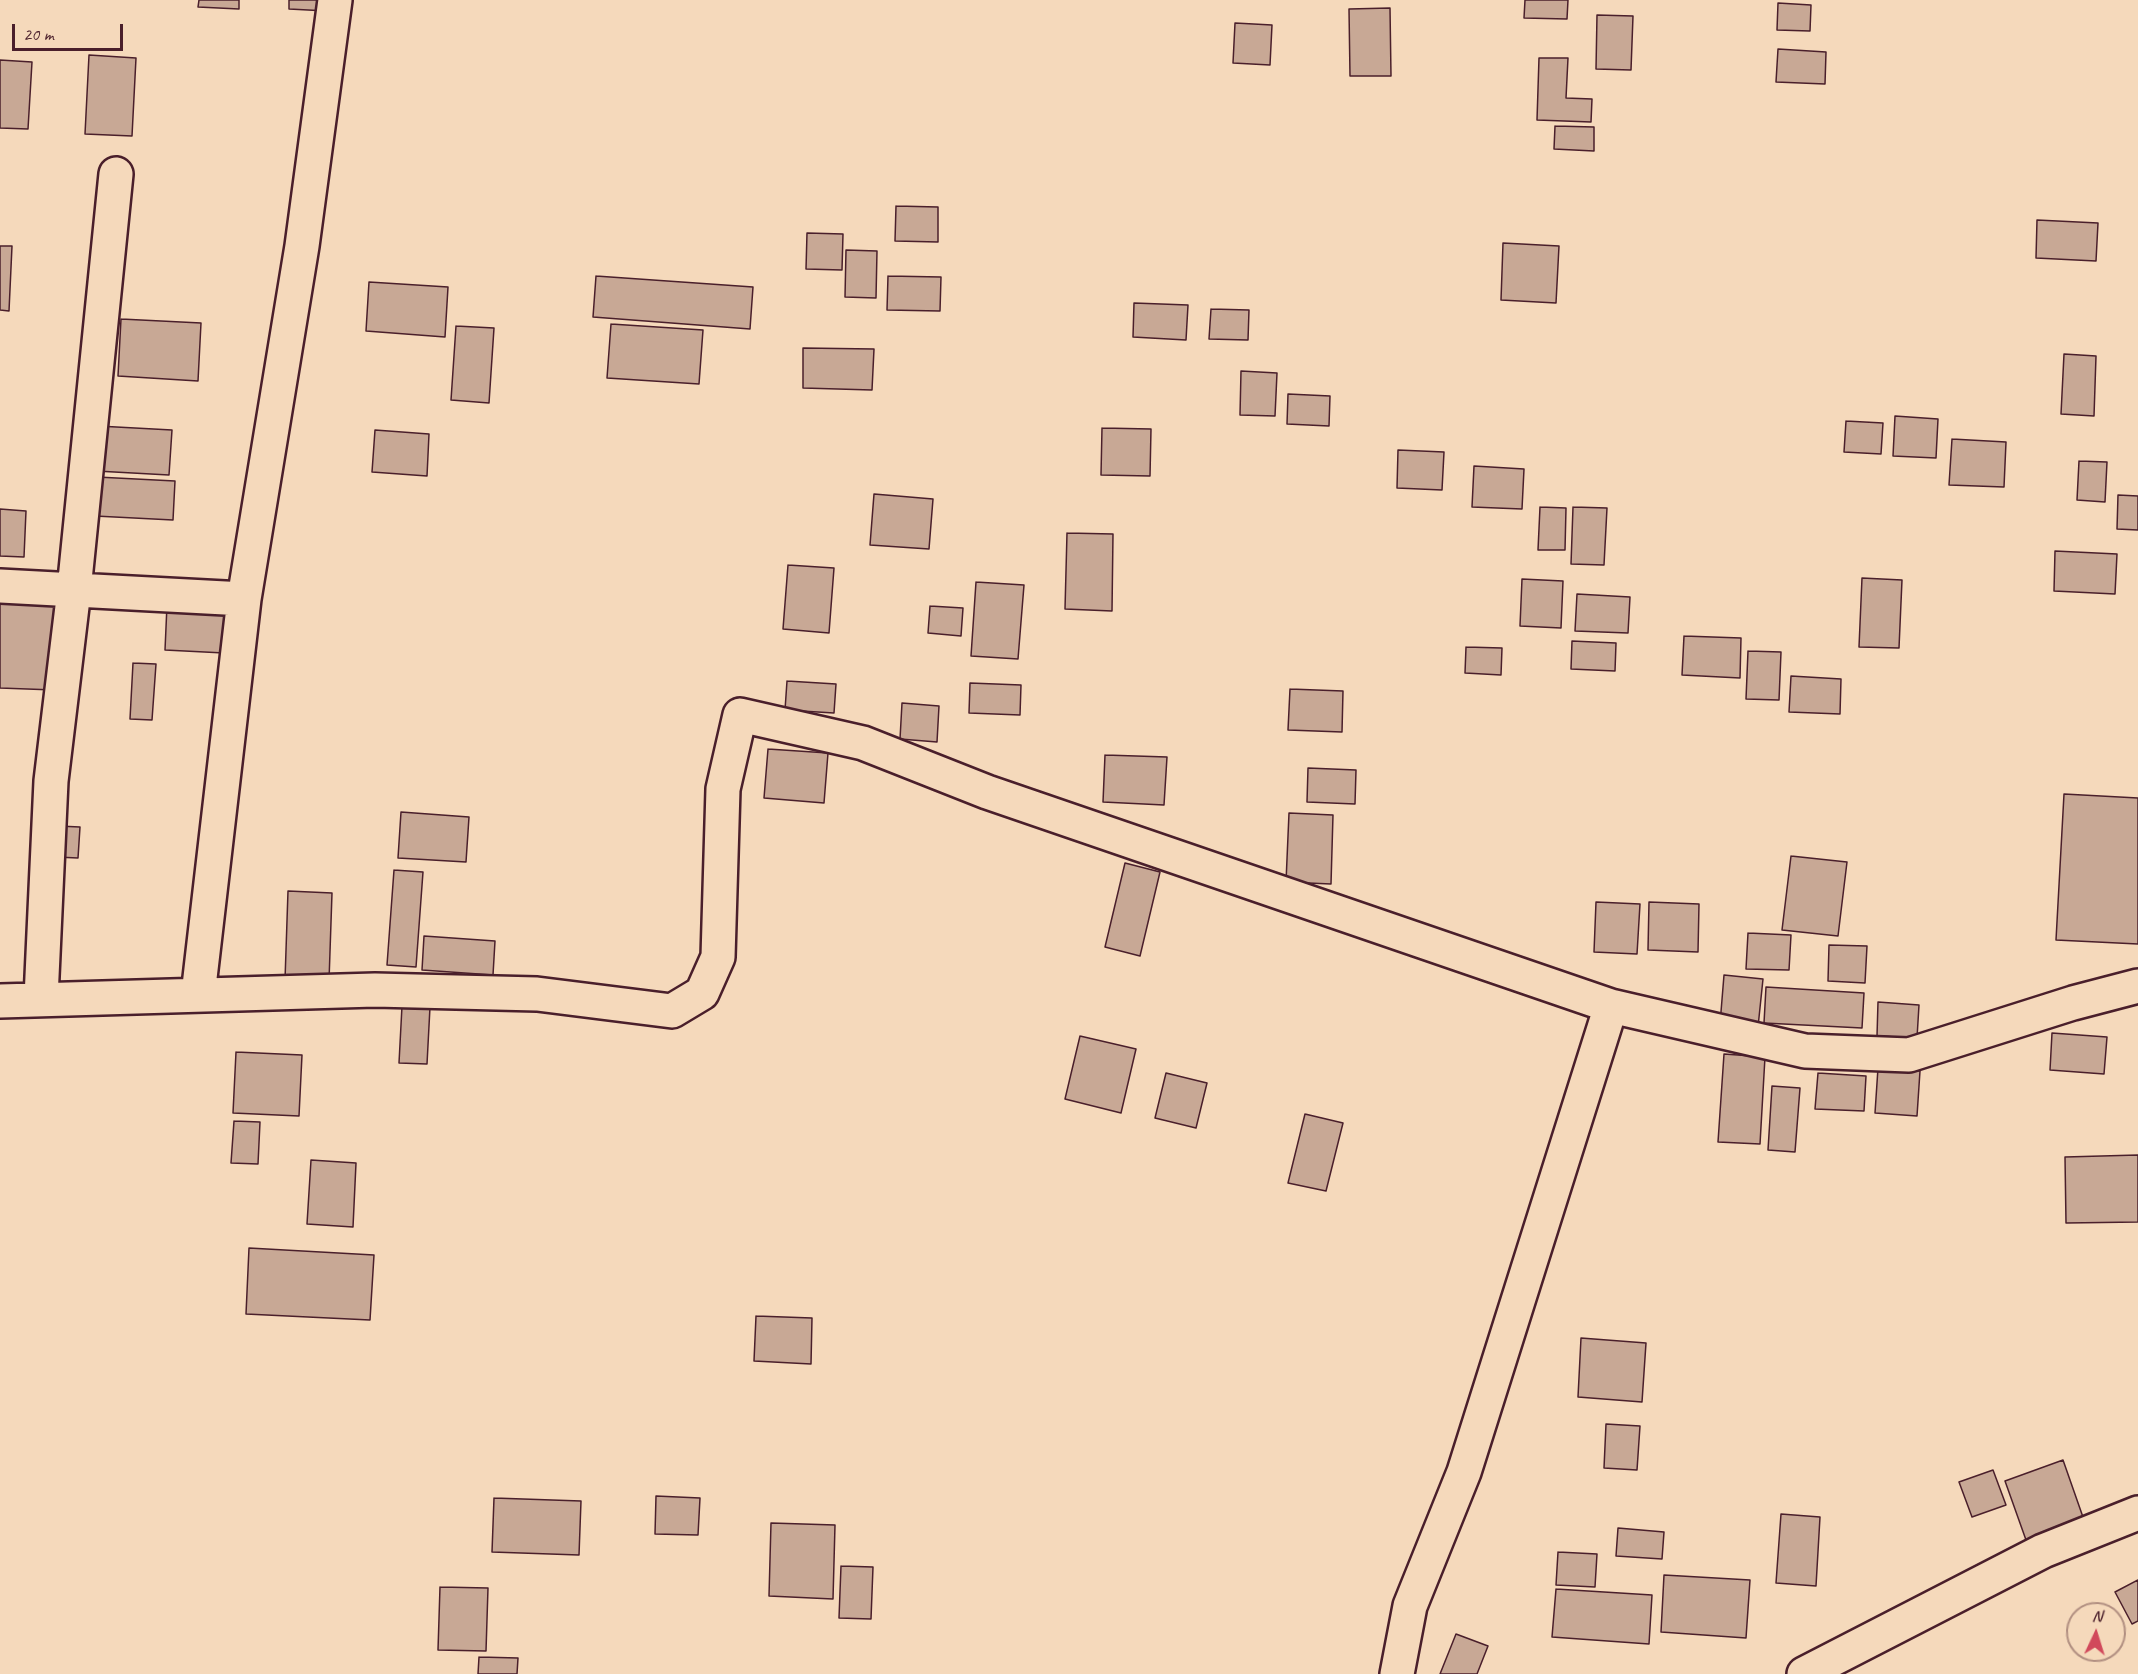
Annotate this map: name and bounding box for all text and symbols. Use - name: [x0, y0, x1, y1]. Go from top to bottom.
- scale bar: [15, 12, 126, 50]
- text: 20 m: [23, 23, 54, 45]
- north arrow: [2066, 1602, 2126, 1662]
- text: N: [2091, 1606, 2103, 1626]

